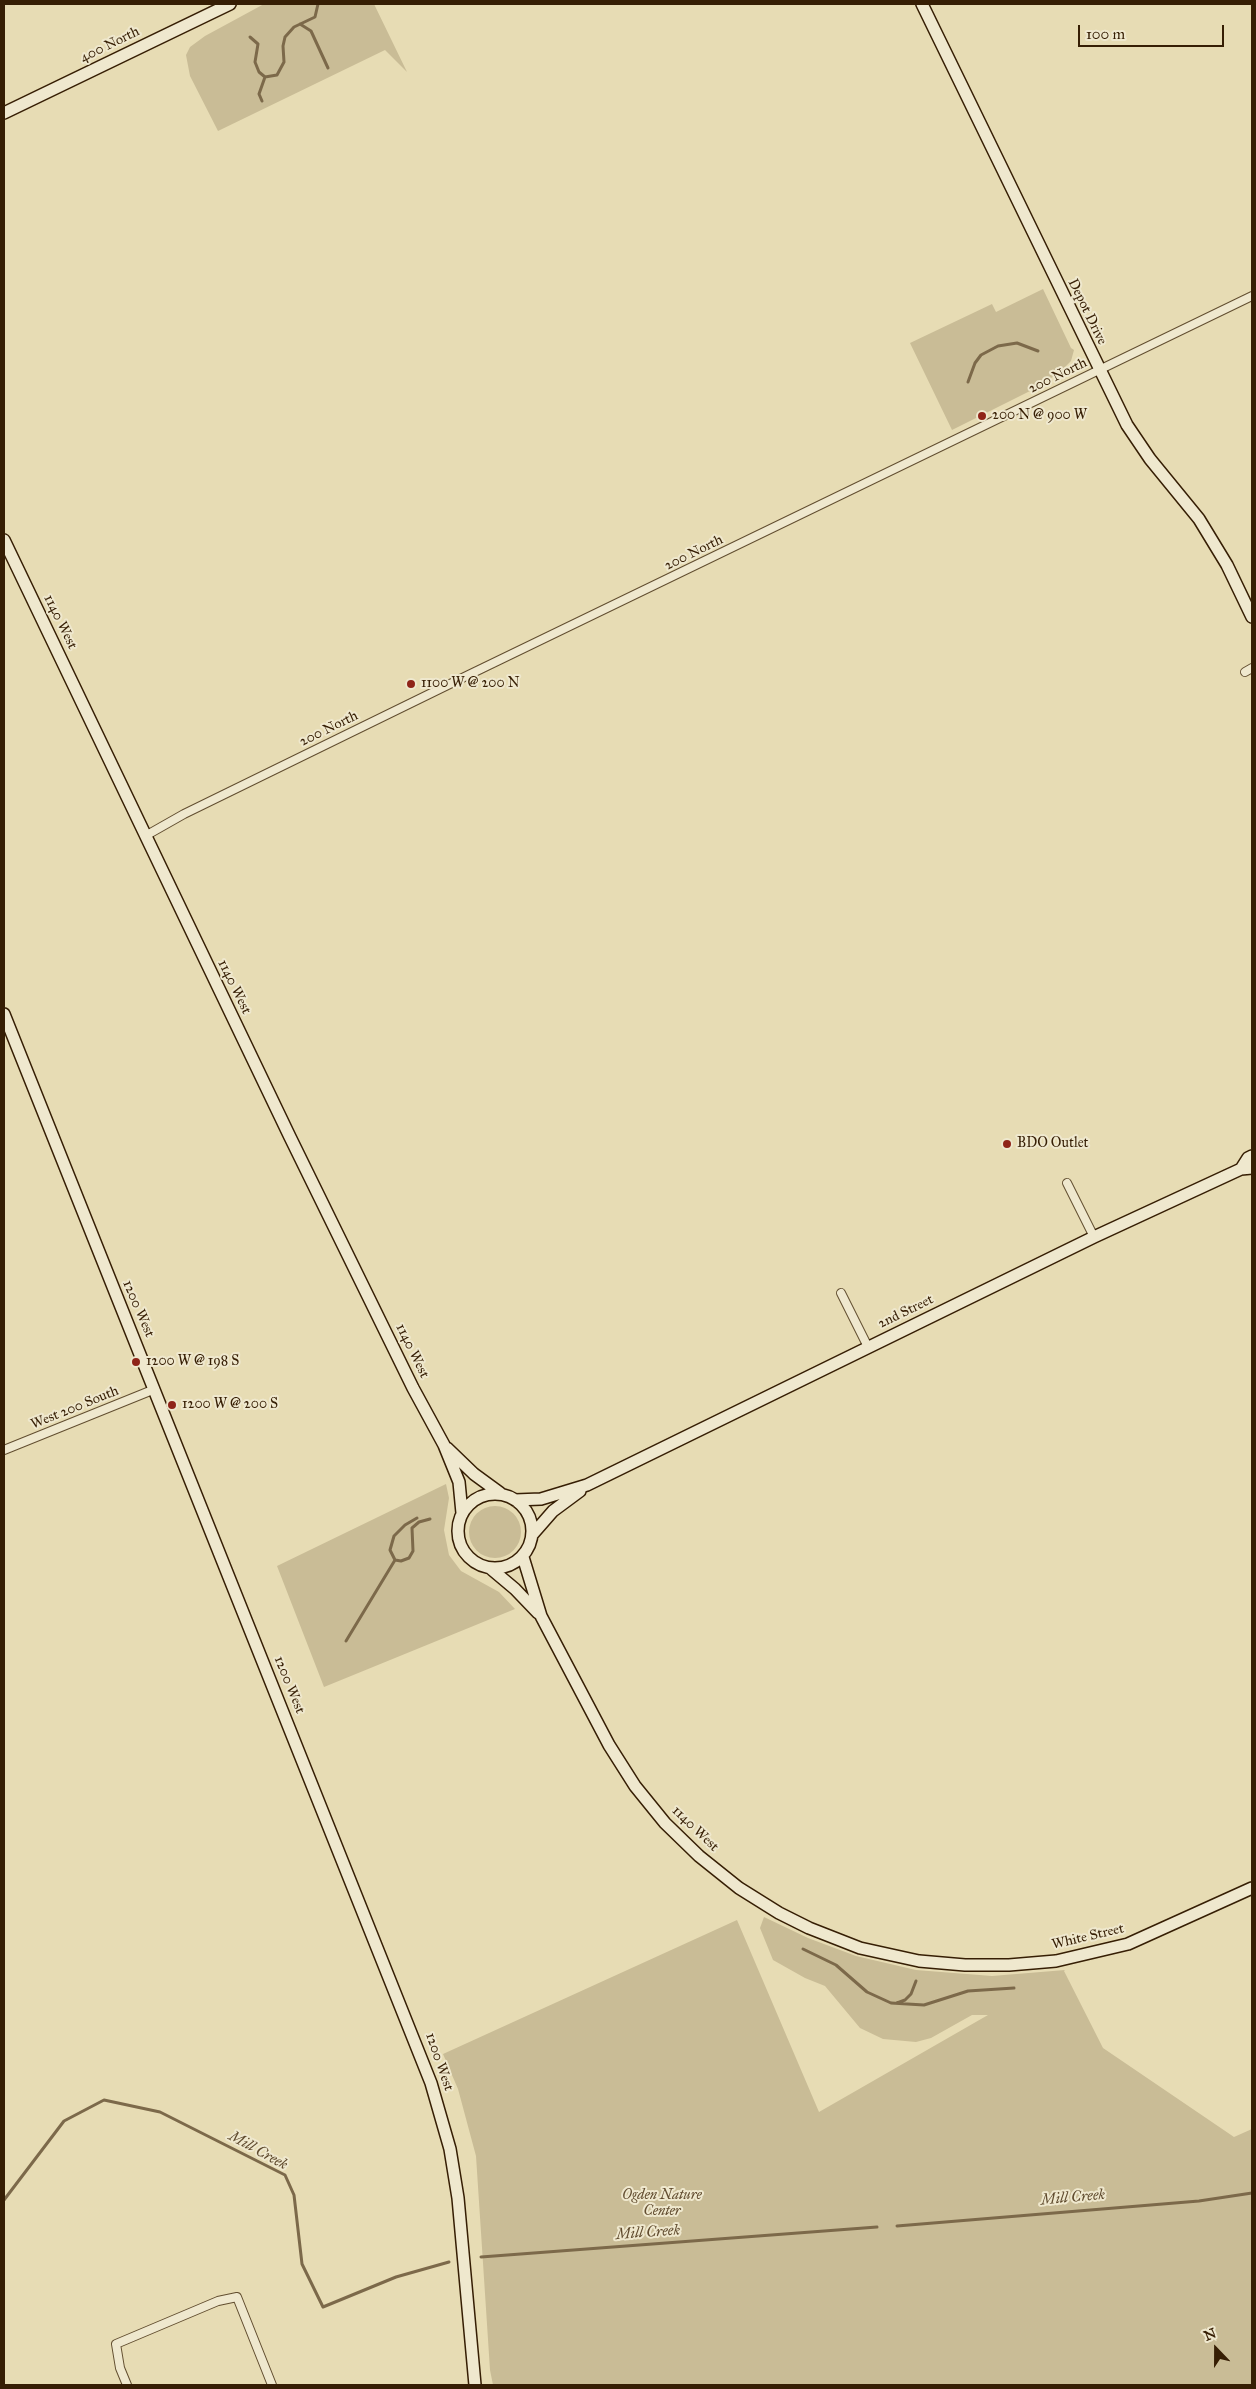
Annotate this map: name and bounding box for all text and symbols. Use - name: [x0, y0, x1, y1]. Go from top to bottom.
- scale bar: [1081, 15, 1227, 47]
- street label: 400 North: [78, 23, 142, 67]
- text: 100 m: [1086, 25, 1125, 43]
- street label: Depot Drive: [1064, 276, 1110, 348]
- street label: 200 North: [1026, 355, 1090, 397]
- place label: 200 N @ 900 W: [992, 408, 1087, 424]
- marker: 200 N @ 900 W: [976, 410, 988, 422]
- street label: 200 North: [662, 532, 726, 574]
- street label: 1140 West: [40, 592, 80, 652]
- place label: 1100 W @ 200 N: [421, 676, 520, 692]
- marker: 1100 W @ 200 N: [405, 678, 417, 690]
- street label: 200 North: [297, 708, 361, 750]
- street label: 1140 West: [214, 957, 254, 1017]
- place label: BDO Outlet: [1017, 1136, 1088, 1152]
- marker: BDO Outlet: [1001, 1138, 1013, 1150]
- street label: 1200 West: [118, 1278, 158, 1340]
- street label: 2nd Street: [876, 1291, 936, 1333]
- street label: 1140 West: [392, 1321, 432, 1381]
- place label: 1200 W @ 198 S: [146, 1354, 239, 1370]
- marker: 1200 W @ 198 S: [130, 1356, 142, 1368]
- street label: West 200 South: [29, 1383, 121, 1433]
- place label: 1200 W @ 200 S: [182, 1397, 278, 1413]
- marker: 1200 W @ 200 S: [166, 1399, 178, 1411]
- street label: 1200 West: [270, 1654, 308, 1716]
- street label: 1140 West: [668, 1803, 722, 1855]
- street label: White Street: [1050, 1921, 1126, 1953]
- street label: 1200 West: [421, 2031, 457, 2093]
- water label: Mill Creek: [226, 2128, 290, 2174]
- water label: Mill Creek: [1040, 2186, 1106, 2210]
- park label: Ogden Nature Center: [622, 2188, 702, 2220]
- water label: Mill Creek: [615, 2222, 681, 2244]
- north arrow: [1191, 2324, 1241, 2374]
- text: N: [1202, 2325, 1219, 2345]

